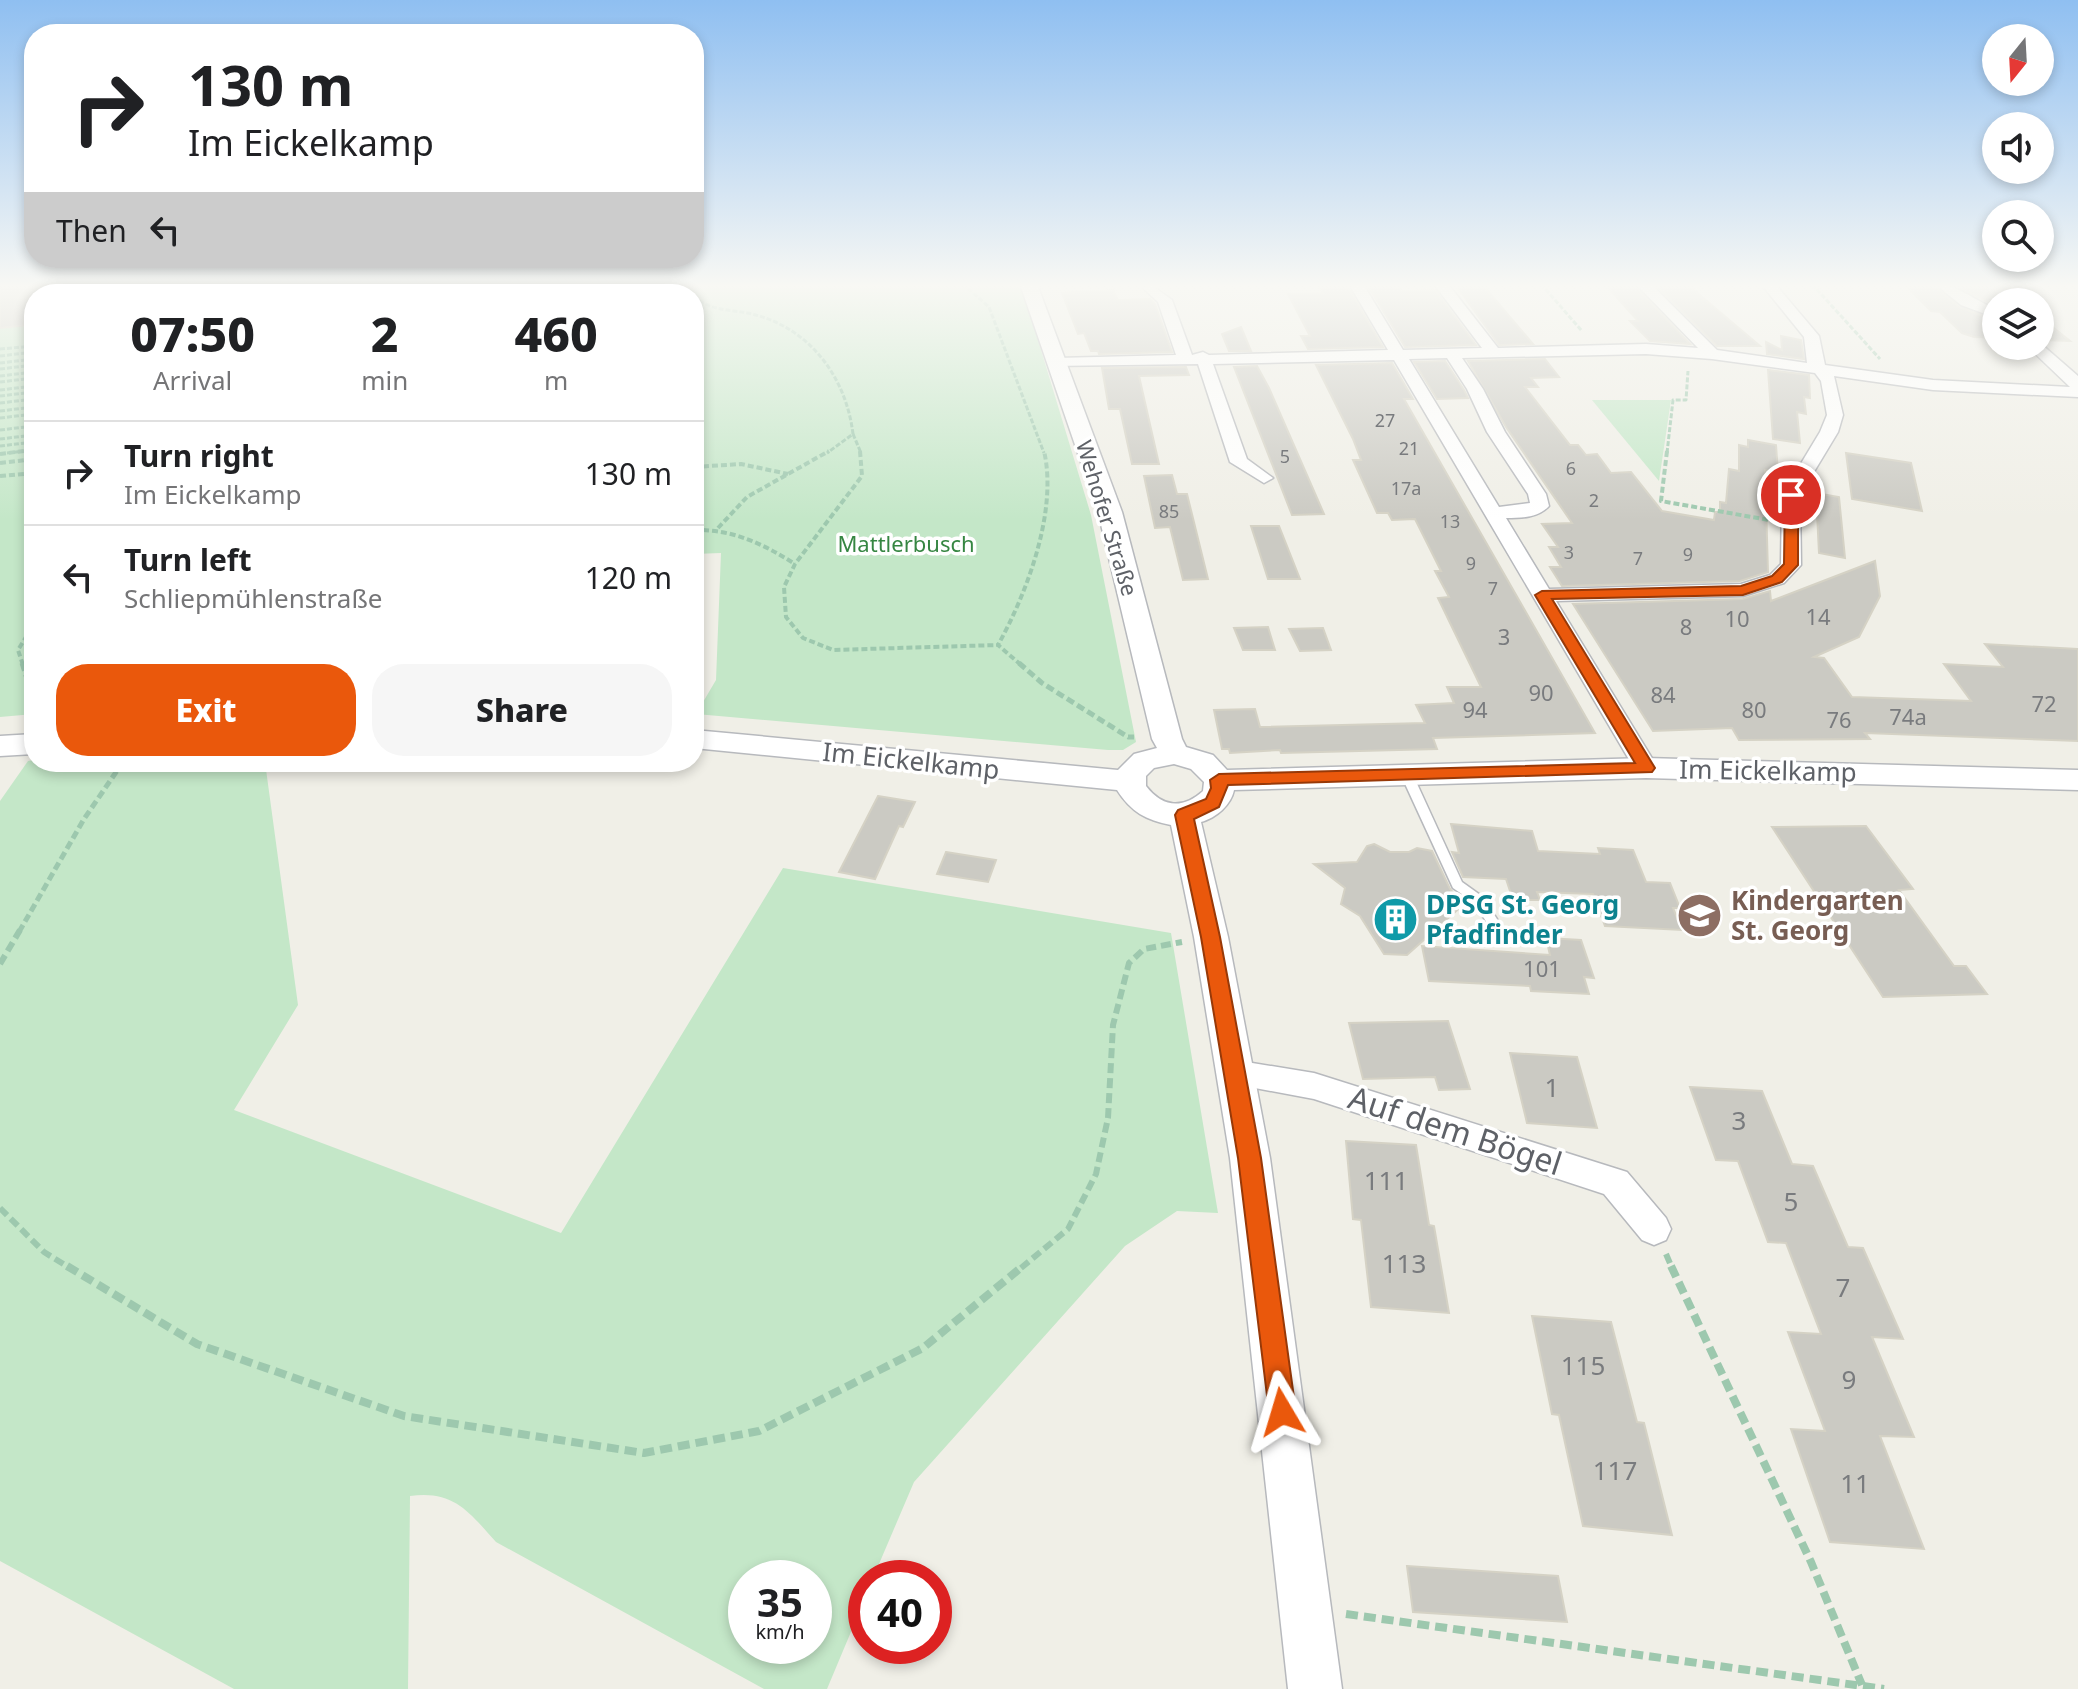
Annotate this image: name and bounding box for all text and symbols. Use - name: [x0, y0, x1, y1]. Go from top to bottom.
- north arrow: [1982, 24, 2054, 96]
- map controls: [1982, 24, 2054, 360]
- text: 130 m: [188, 46, 353, 122]
- icon: right: [56, 56, 160, 160]
- button: sound: [1982, 112, 2054, 184]
- text: Im Eickelkamp: [188, 118, 434, 167]
- button: search: [1982, 200, 2054, 272]
- icon: left: [143, 208, 187, 252]
- text: Then: [56, 210, 127, 251]
- button: layers: [1982, 288, 2054, 360]
- text: 07:50: [130, 301, 255, 366]
- text: 2: [371, 301, 399, 366]
- text: 460: [515, 301, 598, 366]
- text: Arrival: [153, 362, 232, 398]
- text: min: [361, 362, 408, 398]
- text: m: [544, 362, 568, 398]
- house number: 27: [1375, 408, 1395, 432]
- text: Turn right: [124, 435, 274, 476]
- street label: Wehofer Straße: [1070, 436, 1146, 599]
- house number: 21: [1399, 436, 1419, 460]
- house number: 5: [1280, 444, 1290, 468]
- icon: right: [56, 451, 100, 495]
- text: 130 m: [585, 453, 672, 494]
- house number: 6: [1566, 456, 1576, 480]
- pin: [1757, 461, 1825, 529]
- icon: arrive: [1769, 473, 1813, 517]
- text: Im Eickelkamp: [124, 476, 302, 512]
- house number: 17a: [1391, 476, 1421, 500]
- house number: 2: [1589, 488, 1599, 512]
- house number: 85: [1159, 499, 1179, 523]
- house number: 13: [1440, 509, 1460, 533]
- park label: Mattlerbusch: [837, 528, 975, 558]
- text: Turn left: [124, 539, 252, 580]
- house number: 3: [1564, 540, 1574, 564]
- house number: 9: [1683, 542, 1693, 566]
- house number: 7: [1633, 546, 1643, 570]
- house number: 9: [1466, 551, 1476, 575]
- icon: left: [56, 555, 100, 599]
- text: 120 m: [585, 557, 672, 598]
- house number: 7: [1488, 576, 1498, 600]
- text: Schliepmühlenstraße: [124, 580, 383, 616]
- house number: 14: [1805, 601, 1831, 631]
- house number: 10: [1724, 603, 1750, 633]
- house number: 8: [1680, 611, 1692, 641]
- house number: 3: [1498, 621, 1510, 651]
- button: Exit: [56, 664, 356, 756]
- button: Share: [372, 664, 672, 756]
- house number: 90: [1528, 677, 1554, 707]
- house number: 84: [1650, 679, 1676, 709]
- house number: 72: [2031, 688, 2057, 718]
- house number: 94: [1462, 694, 1488, 724]
- house number: 80: [1741, 694, 1767, 724]
- house number: 74a: [1889, 701, 1927, 731]
- house number: 76: [1826, 704, 1852, 734]
- street label: Im Eickelkamp: [821, 733, 1001, 787]
- street label: Im Eickelkamp: [1679, 750, 1857, 790]
- place label: Kindergarten St. Georg: [1731, 882, 1904, 948]
- place label: DPSG St. Georg Pfadfinder: [1426, 886, 1619, 952]
- school or university icon: Kindergarten St. Georg: [1676, 892, 1724, 940]
- building icon: DPSG St. Georg Pfadfinder: [1371, 896, 1419, 944]
- house number: 101: [1523, 953, 1561, 983]
- house number: 1: [1545, 1069, 1559, 1105]
- street label: Auf dem Bögel: [1343, 1075, 1568, 1184]
- house number: 3: [1732, 1102, 1746, 1138]
- house number: 111: [1364, 1162, 1408, 1198]
- house number: 5: [1784, 1183, 1798, 1219]
- house number: 113: [1382, 1245, 1426, 1281]
- house number: 7: [1836, 1269, 1850, 1305]
- house number: 115: [1561, 1347, 1605, 1383]
- house number: 9: [1842, 1361, 1856, 1397]
- position arrow: [1240, 1370, 1324, 1454]
- house number: 117: [1593, 1452, 1637, 1488]
- house number: 11: [1840, 1465, 1870, 1501]
- speed limit sign: 40: [848, 1560, 952, 1664]
- text: 35: [757, 1574, 803, 1629]
- text: km/h: [755, 1618, 805, 1645]

